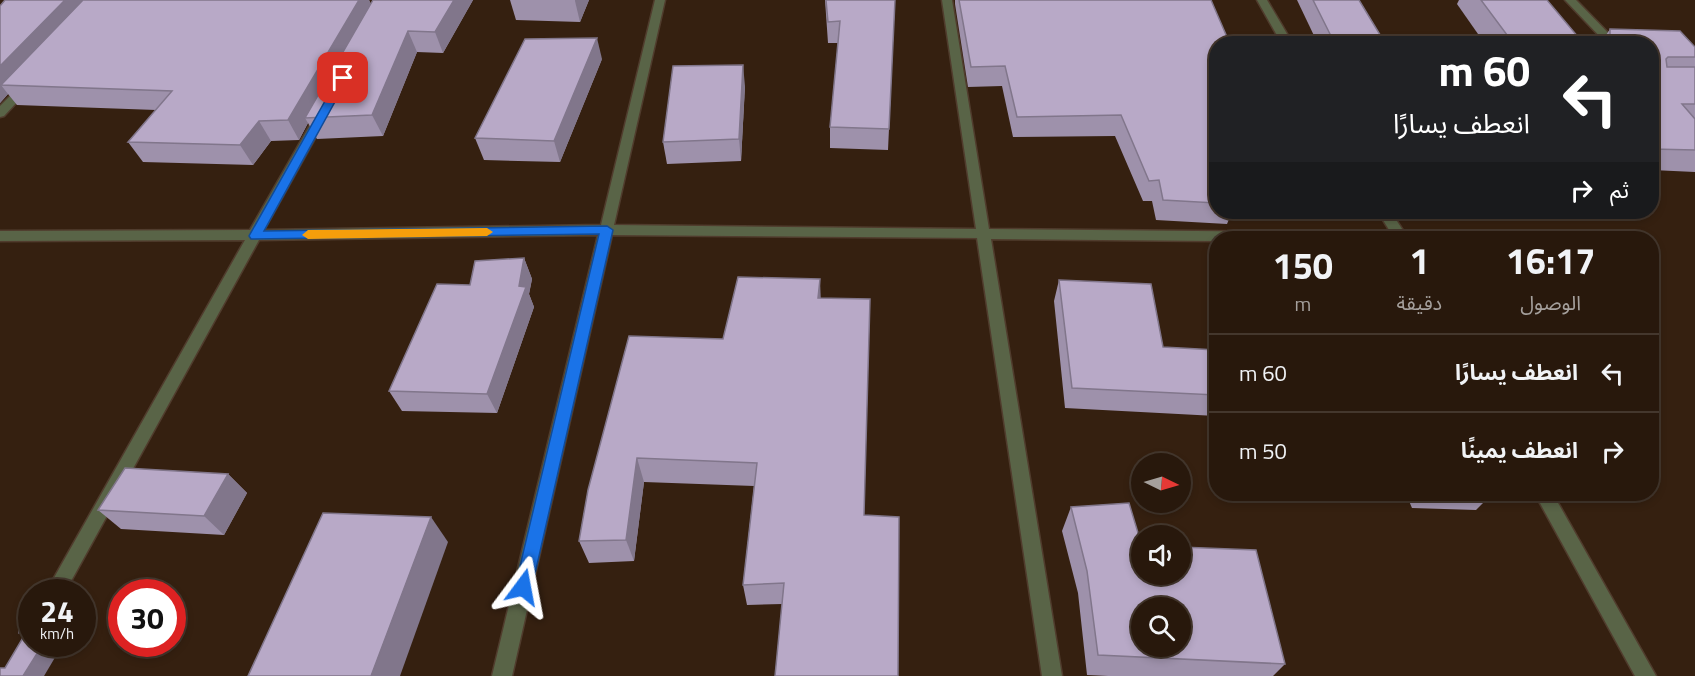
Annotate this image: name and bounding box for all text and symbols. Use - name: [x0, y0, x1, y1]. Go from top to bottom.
- text: 60 m: [1438, 38, 1530, 102]
- pin: [317, 52, 368, 103]
- icon: left: [1551, 60, 1629, 138]
- icon: arrive: [326, 61, 359, 94]
- text: انعطف يسارًا: [1393, 102, 1530, 143]
- text: ثم: [1610, 173, 1629, 207]
- icon: right: [1565, 174, 1598, 207]
- text: 1: [1409, 233, 1429, 288]
- text: 16:17: [1506, 233, 1595, 288]
- text: 150: [1273, 238, 1333, 293]
- text: دقيقة: [1397, 287, 1442, 318]
- text: الوصول: [1520, 287, 1581, 318]
- text: m: [1294, 288, 1311, 319]
- text: انعطف يسارًا: [1455, 355, 1578, 389]
- text: 60 m: [1239, 356, 1287, 390]
- icon: left: [1596, 357, 1629, 390]
- text: انعطف يمينًا: [1461, 433, 1578, 467]
- text: 50 m: [1239, 434, 1287, 468]
- icon: right: [1596, 435, 1629, 468]
- north arrow: [1131, 453, 1191, 513]
- map controls: [1131, 453, 1191, 657]
- button: sound: [1131, 525, 1191, 585]
- position arrow: [491, 555, 555, 619]
- speed limit sign: 30: [108, 579, 186, 657]
- text: 24: [40, 588, 74, 634]
- button: search: [1131, 597, 1191, 657]
- text: km/h: [40, 622, 74, 645]

